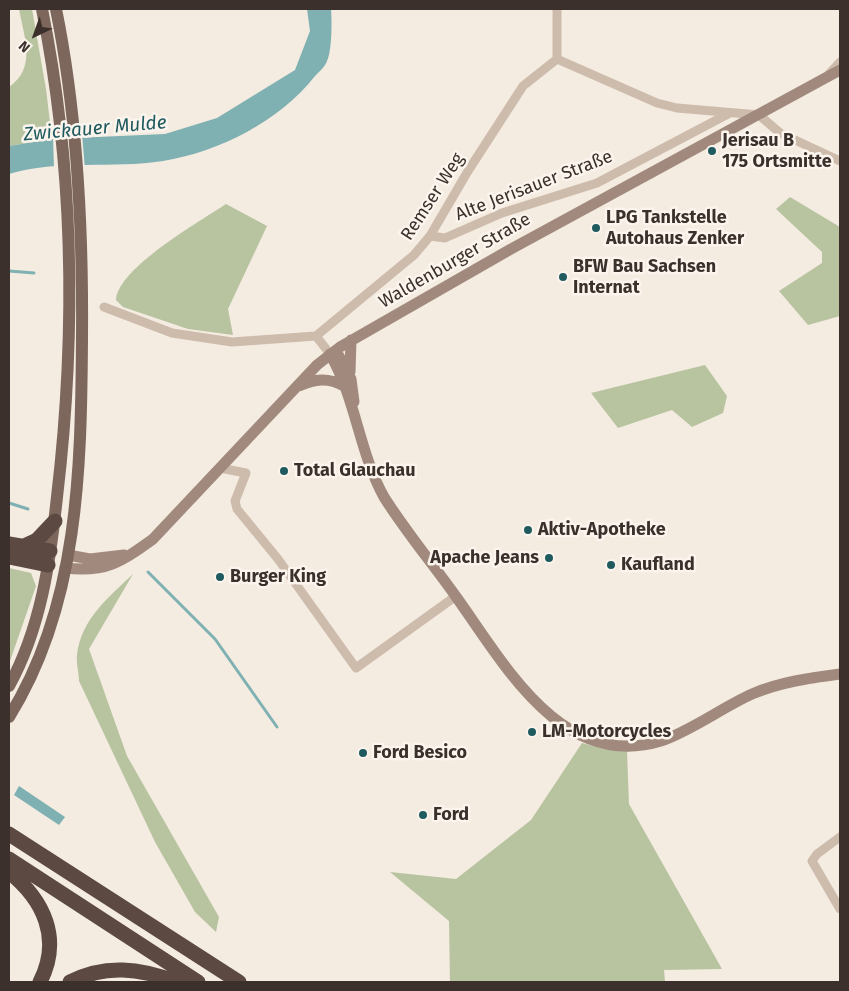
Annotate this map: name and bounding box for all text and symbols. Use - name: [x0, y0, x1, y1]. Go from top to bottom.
- north arrow: [10, 10, 60, 60]
- text: N: [15, 37, 34, 56]
- water label: Zwickauer Mulde: [23, 111, 167, 147]
- place label: Jerisau B 175 Ortsmitte: [722, 130, 832, 172]
- marker: Jerisau B 175 Ortsmitte: [706, 145, 718, 157]
- street label: Alte Jerisauer Straße: [452, 146, 616, 226]
- street label: Remser Weg: [397, 149, 469, 245]
- place label: LPG Tankstelle Autohaus Zenker: [606, 207, 744, 250]
- street label: Waldenburger Straße: [375, 209, 535, 313]
- marker: LPG Tankstelle Autohaus Zenker: [590, 222, 602, 234]
- place label: BFW Bau Sachsen Internat: [573, 256, 716, 298]
- marker: BFW Bau Sachsen Internat: [557, 271, 569, 283]
- place label: Total Glauchau: [294, 460, 415, 482]
- marker: Total Glauchau: [278, 465, 290, 477]
- place label: Aktiv-Apotheke: [538, 519, 666, 541]
- marker: Aktiv-Apotheke: [522, 524, 534, 536]
- place label: Apache Jeans: [430, 547, 539, 569]
- marker: Apache Jeans: [543, 552, 555, 564]
- place label: Kaufland: [621, 554, 695, 576]
- marker: Kaufland: [605, 559, 617, 571]
- place label: Burger King: [230, 566, 326, 588]
- marker: Burger King: [214, 571, 226, 583]
- place label: LM-Motorcycles: [542, 721, 671, 743]
- marker: LM-Motorcycles: [526, 726, 538, 738]
- place label: Ford Besico: [373, 742, 467, 764]
- marker: Ford Besico: [357, 747, 369, 759]
- place label: Ford: [433, 804, 469, 826]
- marker: Ford: [417, 809, 429, 821]

